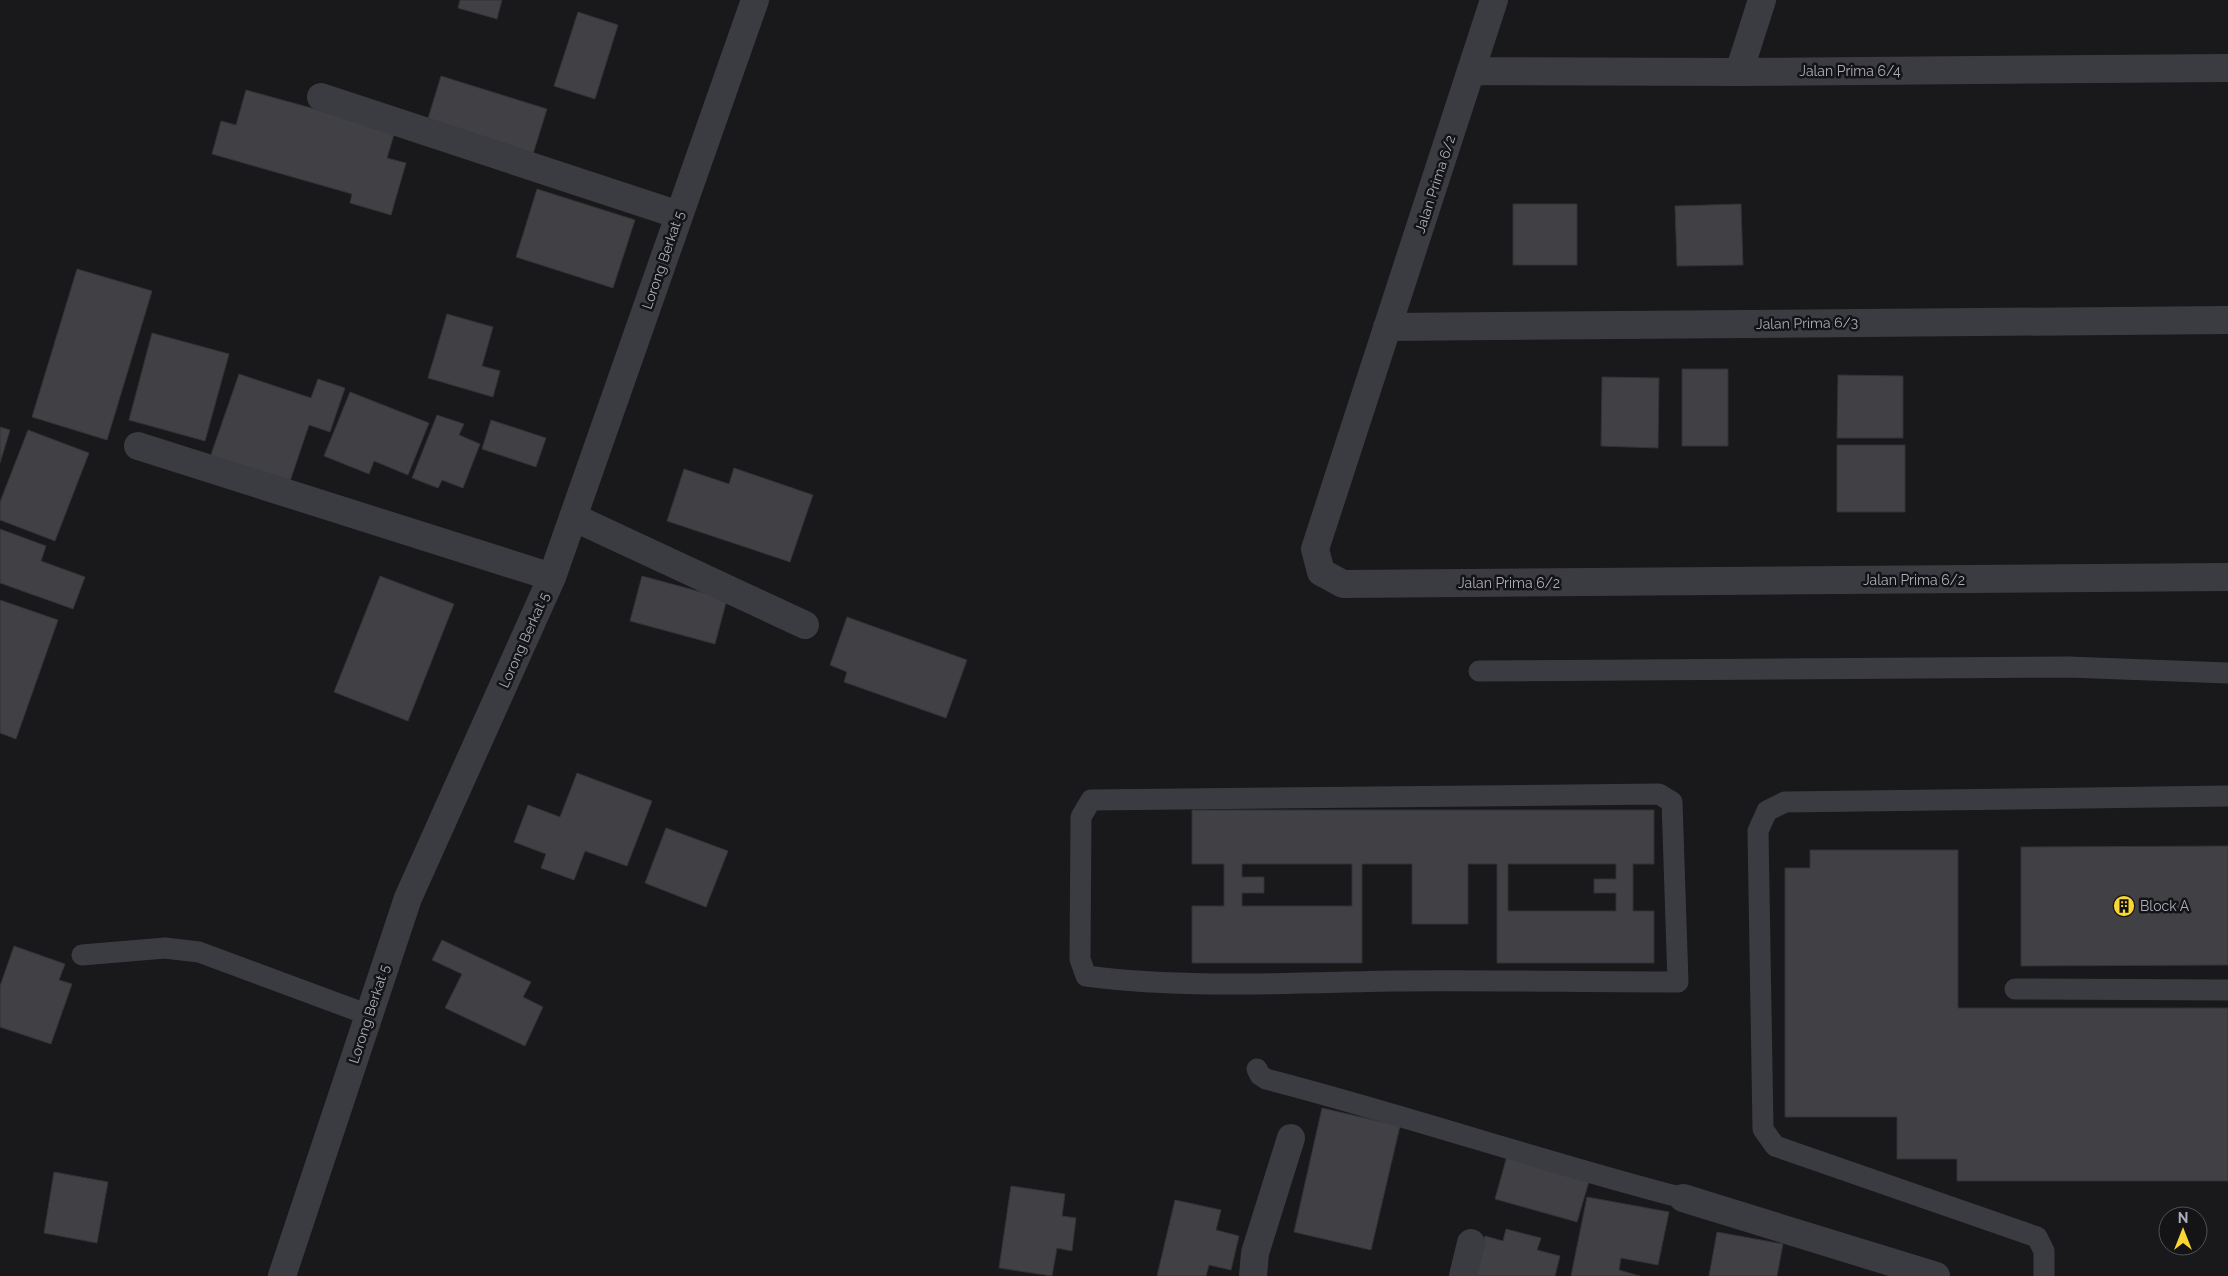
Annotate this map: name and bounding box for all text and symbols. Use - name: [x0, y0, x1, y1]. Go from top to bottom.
- street label: Jalan Prima 6/4: [1799, 63, 1901, 79]
- street label: Jalan Prima 6/2: [1412, 133, 1458, 235]
- street label: Lorong Berkat 5: [639, 208, 687, 311]
- street label: Jalan Prima 6/3: [1756, 314, 1858, 332]
- street label: Jalan Prima 6/2: [1863, 572, 1965, 588]
- street label: Jalan Prima 6/2: [1458, 575, 1560, 591]
- street label: Lorong Berkat 5: [496, 589, 552, 690]
- building icon: Block A: [2112, 894, 2136, 918]
- place label: Block A: [2140, 898, 2190, 914]
- street label: Lorong Berkat 5: [345, 962, 393, 1065]
- north arrow: [2158, 1206, 2208, 1256]
- text: N: [2178, 1210, 2188, 1226]

